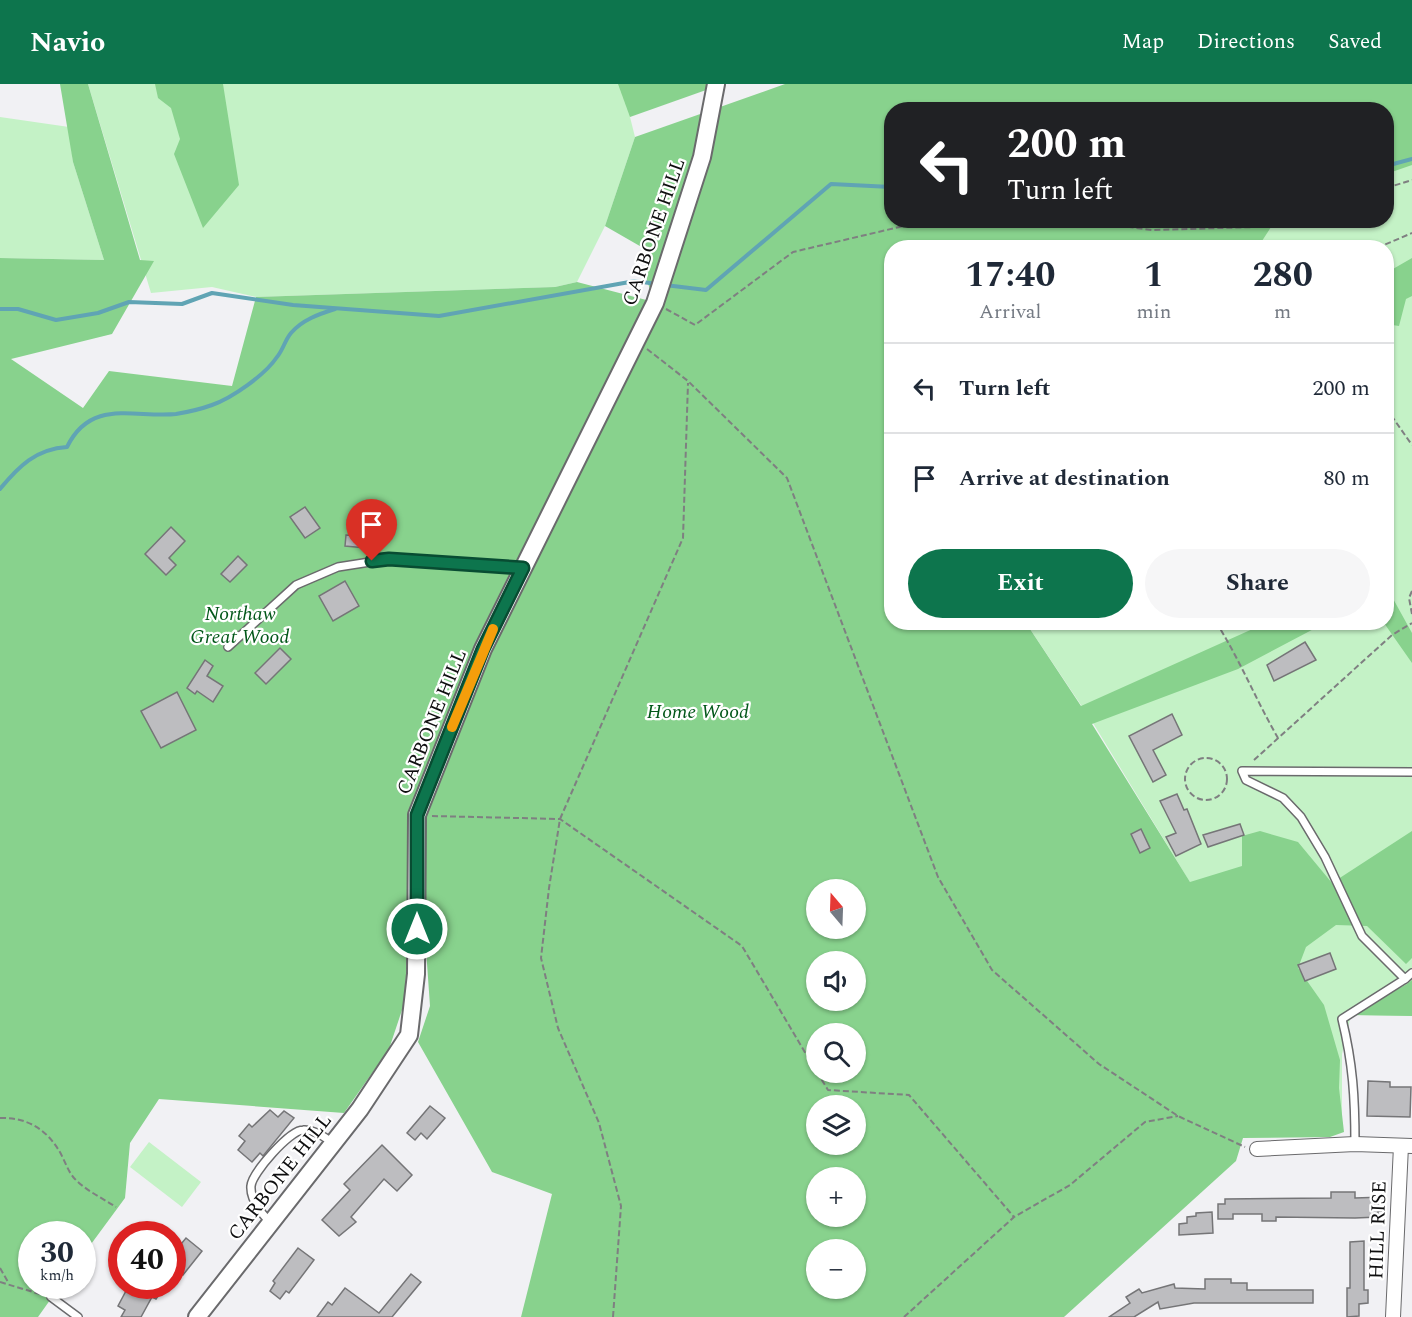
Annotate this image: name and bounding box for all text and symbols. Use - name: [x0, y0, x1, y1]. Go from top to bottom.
- text: Navio: [30, 21, 105, 64]
- text: Map: [1122, 26, 1164, 58]
- text: Directions: [1197, 26, 1295, 58]
- text: Saved: [1328, 26, 1382, 58]
- text: 200 m: [1007, 113, 1126, 176]
- icon: left: [908, 126, 986, 204]
- street label: CARBONE HILL: [615, 154, 693, 310]
- text: Turn left: [1007, 170, 1113, 212]
- text: 17:40: [965, 248, 1055, 303]
- text: 1: [1144, 248, 1164, 303]
- text: 280: [1252, 248, 1313, 303]
- text: Arrival: [979, 297, 1041, 327]
- text: min: [1136, 297, 1171, 327]
- text: m: [1274, 297, 1291, 327]
- icon: left: [908, 372, 941, 405]
- text: Turn left: [959, 372, 1051, 405]
- text: 200 m: [1313, 372, 1370, 405]
- icon: arrive: [908, 462, 941, 495]
- text: Arrive at destination: [959, 462, 1170, 495]
- text: 80 m: [1324, 462, 1370, 495]
- pin: [346, 499, 397, 561]
- icon: arrive: [355, 508, 388, 541]
- button: Exit: [908, 549, 1133, 618]
- button: Share: [1145, 549, 1370, 618]
- park label: Northaw Great Wood: [190, 599, 290, 652]
- street label: CARBONE HILL: [389, 645, 475, 799]
- park label: Home Wood: [647, 697, 749, 727]
- north arrow: [806, 879, 866, 939]
- map controls: [806, 879, 866, 1299]
- position arrow: [385, 897, 449, 961]
- button: sound: [806, 951, 866, 1011]
- button: search: [806, 1023, 866, 1083]
- button: layers: [806, 1095, 866, 1155]
- street label: CARBONE HILL: [221, 1107, 339, 1247]
- button: +: [806, 1167, 866, 1227]
- street label: HILL RISE: [1361, 1180, 1395, 1280]
- speed limit sign: 40: [108, 1221, 186, 1299]
- text: 30: [40, 1230, 74, 1276]
- button: −: [806, 1239, 866, 1299]
- text: km/h: [40, 1264, 74, 1287]

